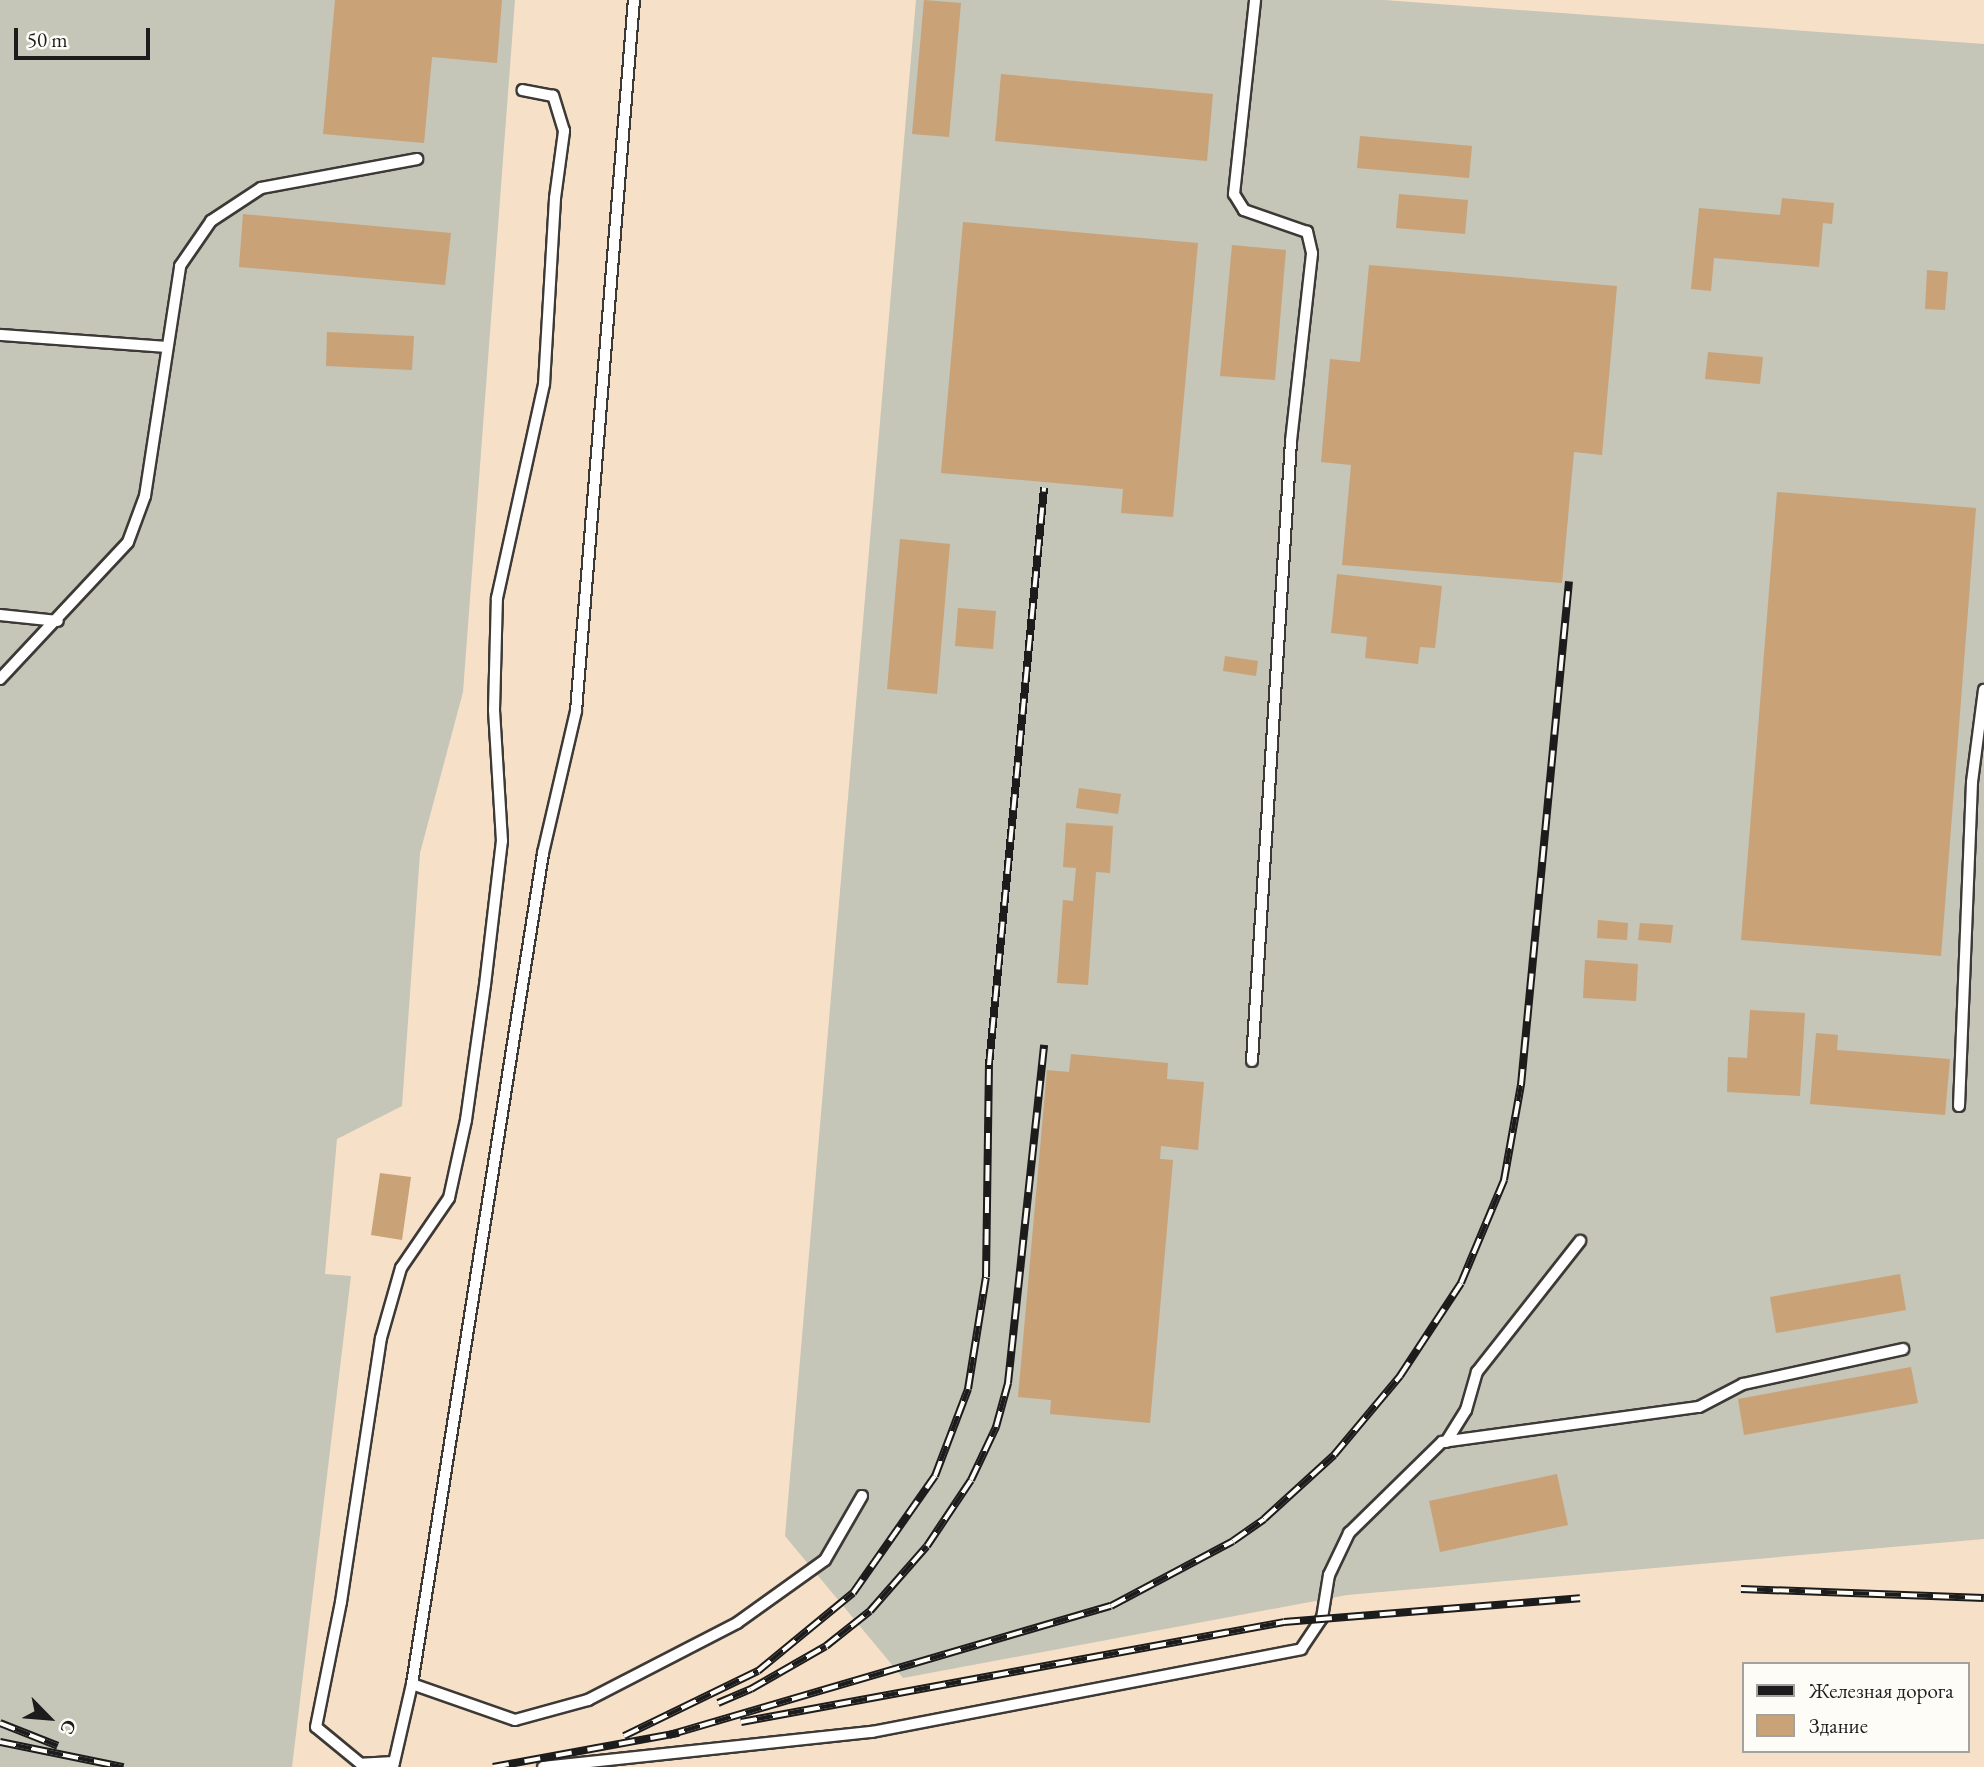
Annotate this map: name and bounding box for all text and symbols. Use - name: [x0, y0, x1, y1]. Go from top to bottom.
- scale bar: [18, 14, 154, 58]
- text: 50 m: [27, 26, 68, 53]
- legend: [1742, 1662, 1970, 1753]
- text: Железная дорога: [1809, 1677, 1954, 1704]
- north arrow: [14, 1683, 84, 1753]
- text: Здание: [1809, 1712, 1868, 1739]
- text: С: [54, 1716, 83, 1738]

